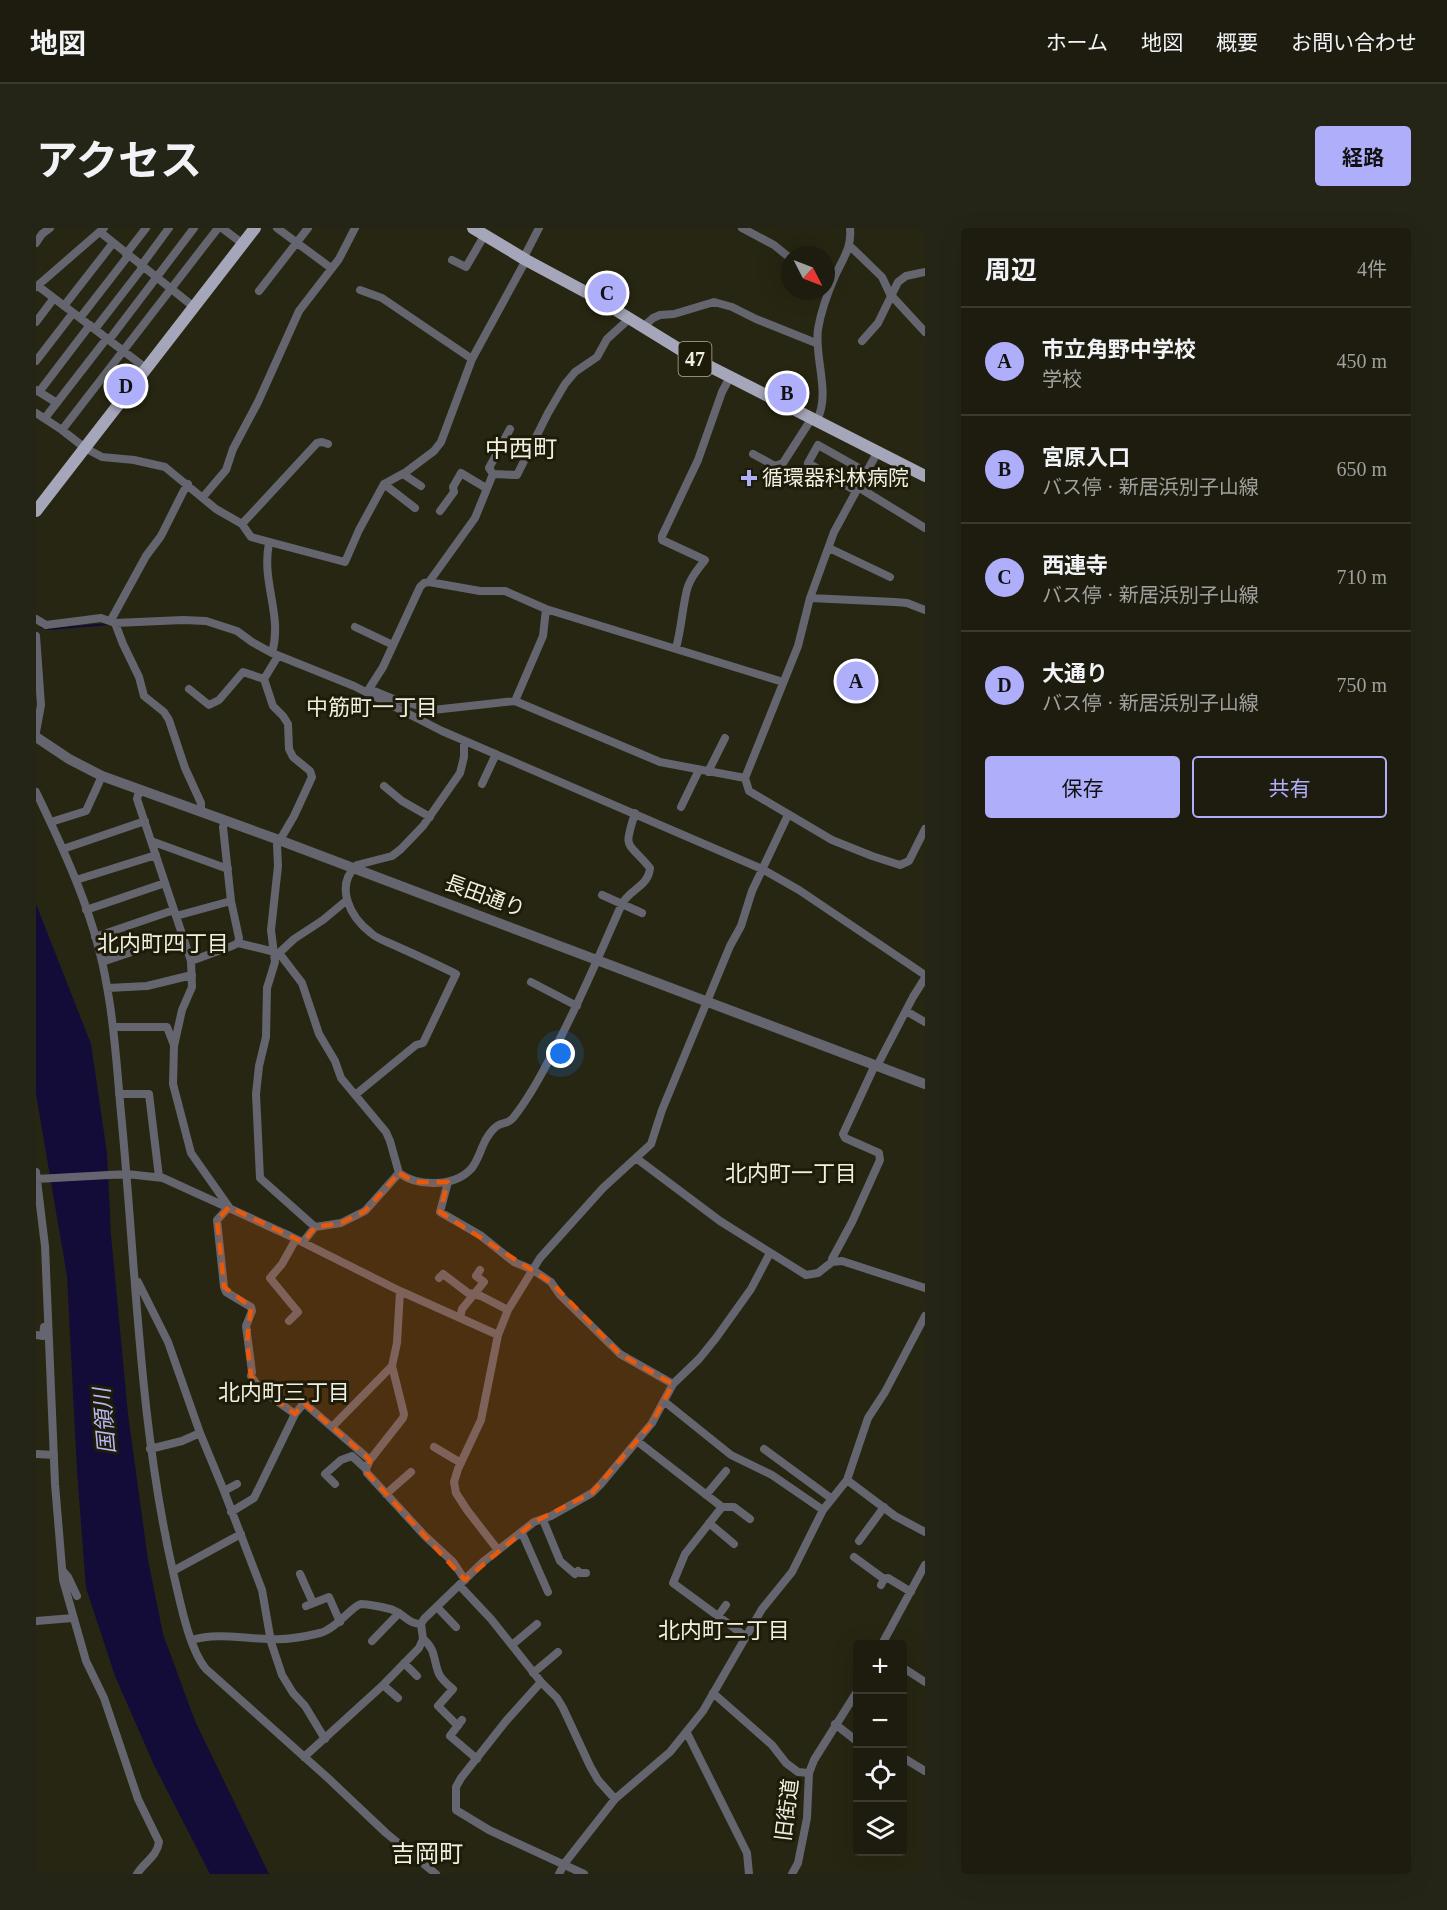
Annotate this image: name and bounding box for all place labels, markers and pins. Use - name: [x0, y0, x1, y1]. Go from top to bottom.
- pin: C: [588, 270, 626, 316]
- pin: D: [106, 364, 146, 408]
- pin: B: [768, 370, 807, 416]
- place label: 循環器科林病院: [762, 466, 909, 490]
- marker: 循環器科林病院: [740, 469, 758, 487]
- pin: A: [836, 658, 876, 704]

